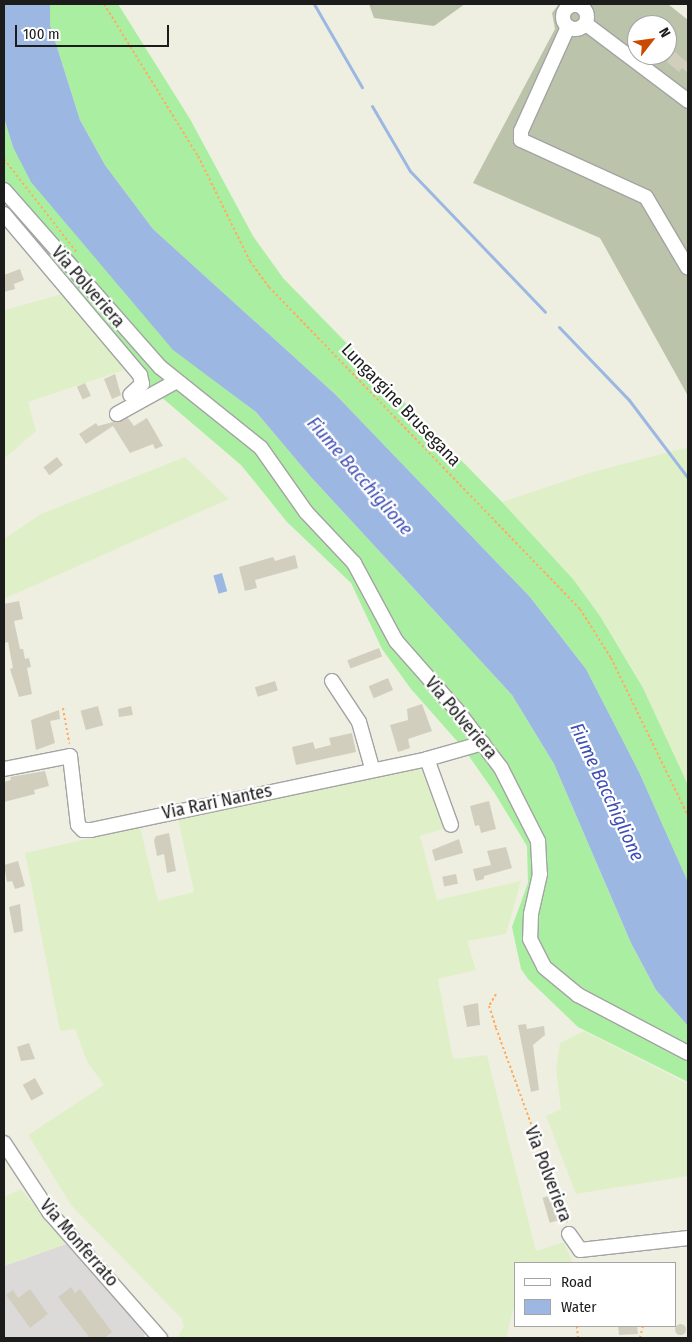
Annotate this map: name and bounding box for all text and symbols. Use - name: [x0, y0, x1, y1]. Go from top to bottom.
- scale bar: [18, 15, 171, 47]
- north arrow: [627, 15, 677, 65]
- text: 100 m: [23, 25, 60, 43]
- text: N: [655, 25, 674, 41]
- street label: Via Polveriera: [47, 242, 129, 332]
- street label: Lungargine Brusegana: [337, 339, 465, 471]
- water label: Fiume Bacchiglione: [302, 412, 418, 540]
- street label: Via Polveriera: [420, 672, 502, 764]
- water label: Fiume Bacchiglione: [565, 719, 649, 865]
- street label: Via Rari Nantes: [160, 780, 274, 824]
- street label: Via Polveriera: [520, 1123, 576, 1225]
- street label: Via Monferrato: [35, 1195, 123, 1291]
- legend: [514, 1262, 677, 1327]
- text: Road: [561, 1273, 592, 1291]
- text: Water: [561, 1298, 596, 1316]

